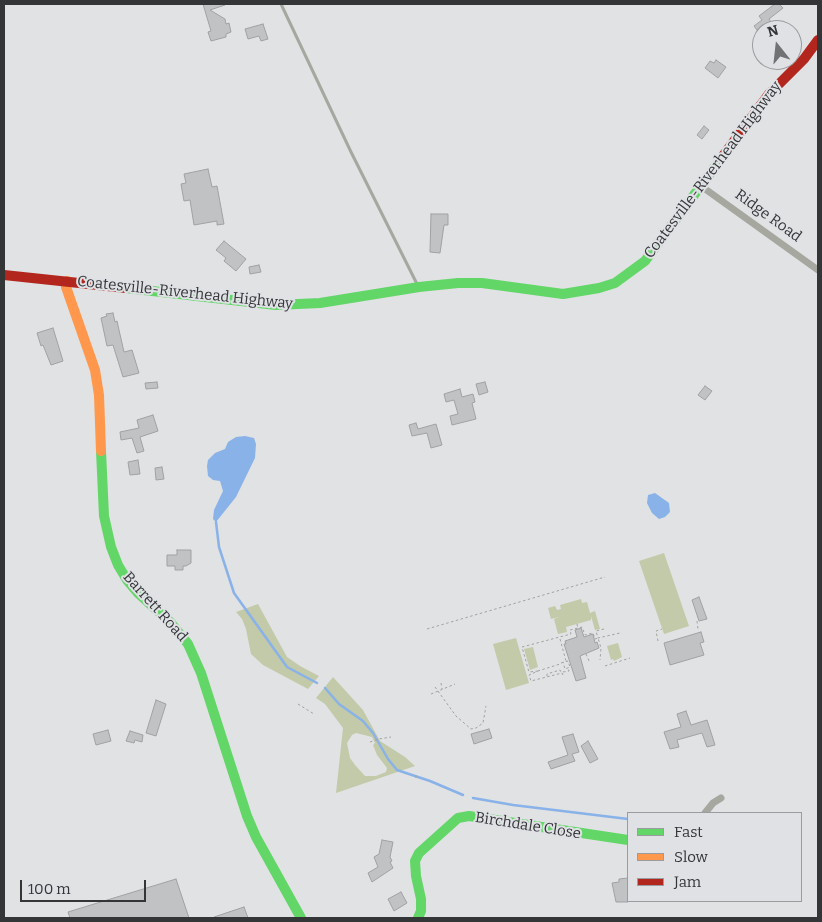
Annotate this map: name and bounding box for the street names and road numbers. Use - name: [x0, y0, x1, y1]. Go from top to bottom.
- street label: Coatesville-Riverhead Highway: [640, 78, 786, 262]
- street label: Ridge Road: [731, 186, 805, 246]
- street label: Coatesville-Riverhead Highway: [76, 273, 294, 313]
- street label: Barrett Road: [119, 568, 191, 646]
- street label: Birchdale Close: [474, 809, 582, 843]

